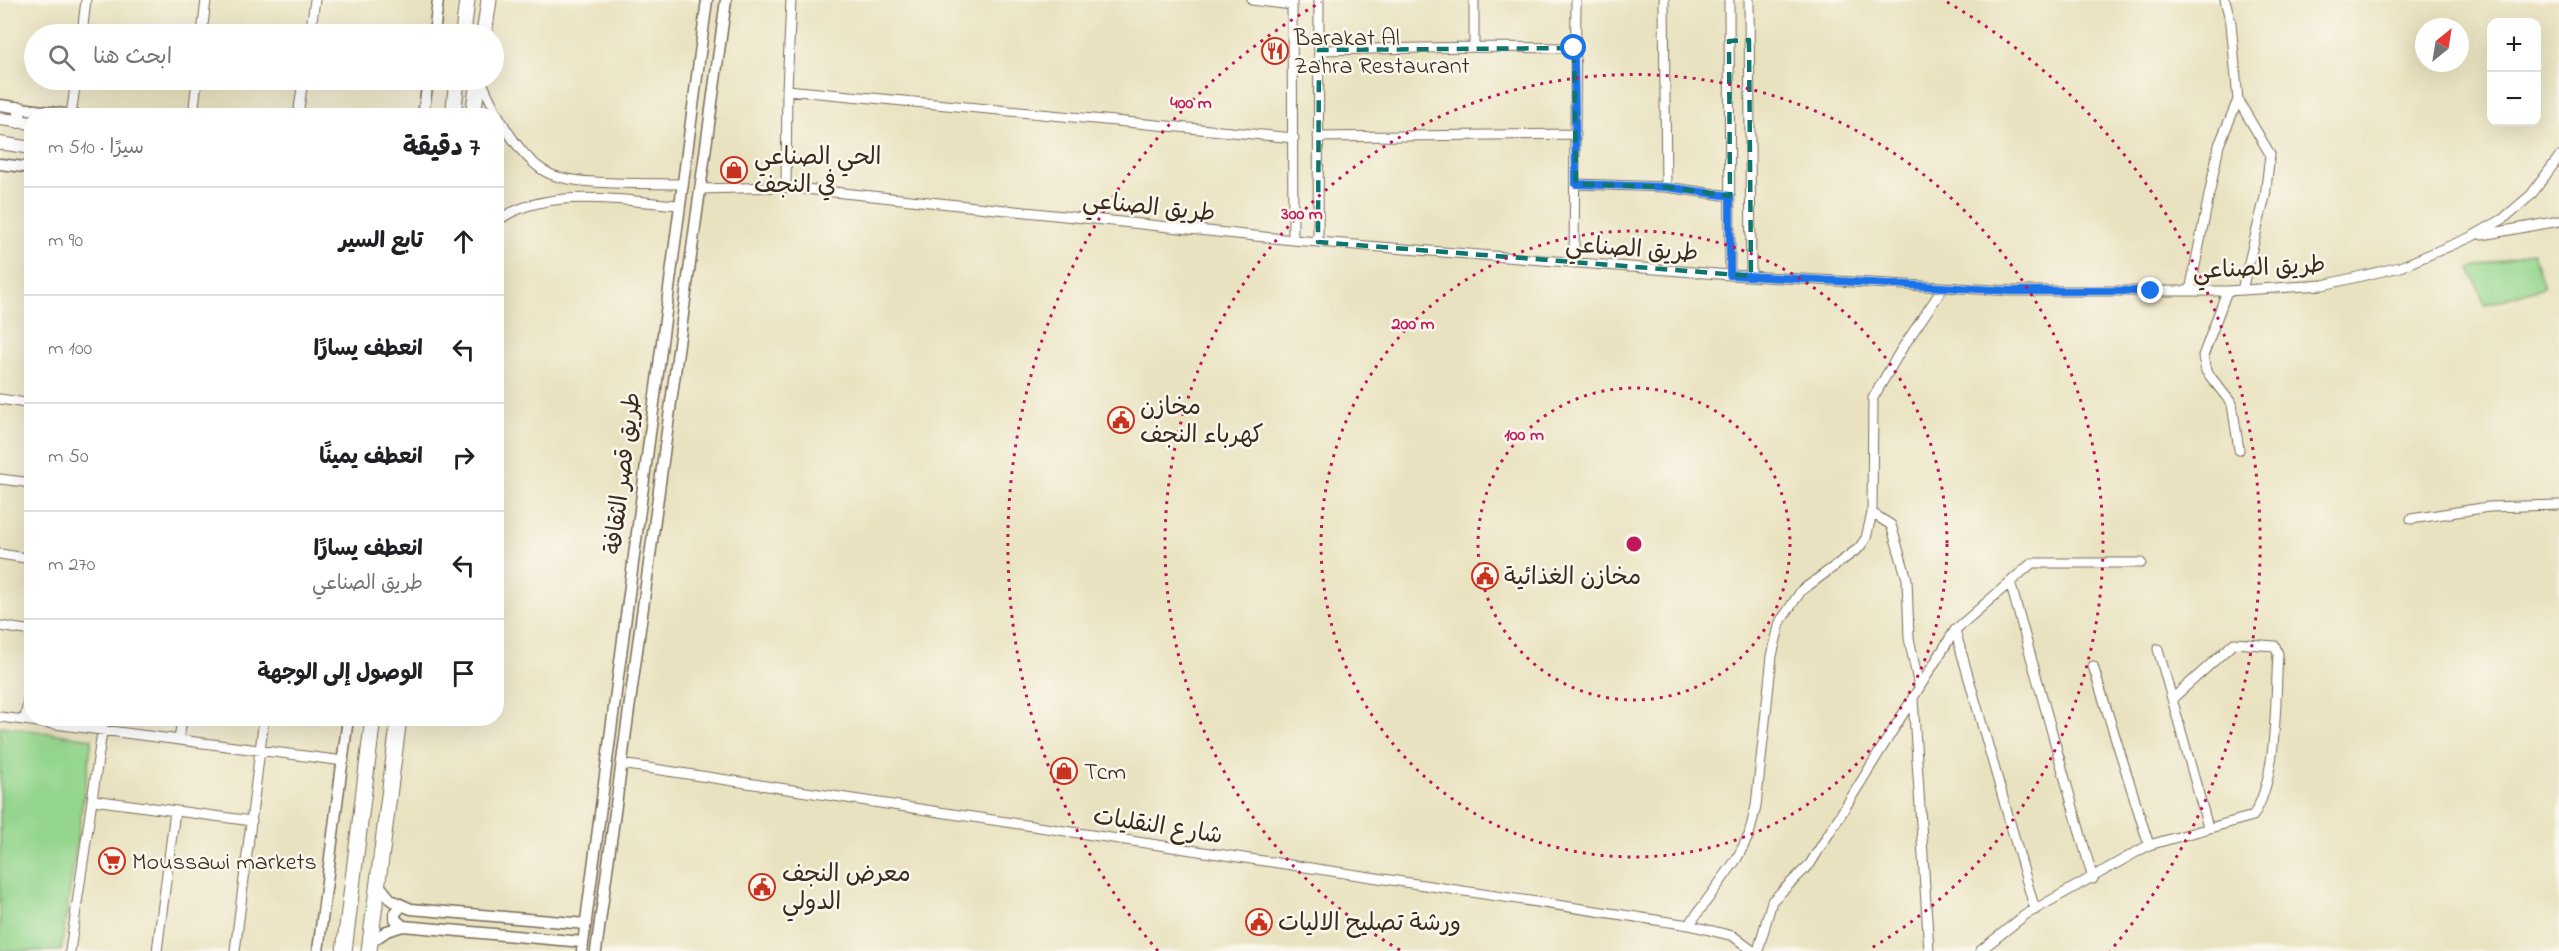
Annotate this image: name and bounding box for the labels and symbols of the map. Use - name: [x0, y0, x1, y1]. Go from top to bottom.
- north arrow: [2415, 18, 2469, 72]
- place label: Barakat Al Zahra Restaurant: [1293, 22, 1470, 85]
- route start: [1560, 34, 1586, 60]
- restaurant icon: Barakat Al Zahra Restaurant: [1260, 36, 1290, 66]
- text: 400 m: [1170, 91, 1212, 117]
- place label: الحي الصناعي في النجف: [754, 141, 881, 204]
- shop icon: الحي الصناعي في النجف: [719, 155, 749, 185]
- street label: طريق الصناعي: [1081, 184, 1217, 234]
- text: 300 m: [1280, 202, 1323, 228]
- street label: طريق الصناعي: [1564, 228, 1699, 274]
- street label: طريق الصناعي: [2192, 249, 2327, 291]
- route end: [2137, 277, 2163, 303]
- text: 200 m: [1391, 312, 1435, 338]
- street label: طريق قصر الثقافة: [597, 390, 652, 556]
- place label: مخازن كهرباء النجف: [1140, 391, 1263, 454]
- public building icon: مخازن كهرباء النجف: [1106, 405, 1136, 435]
- text: 100 m: [1504, 423, 1544, 449]
- centre of rings: [1624, 534, 1644, 554]
- public building icon: مخازن الغذائية: [1470, 561, 1500, 591]
- place label: مخازن الغذائية: [1504, 561, 1641, 596]
- shop icon: Tcm: [1049, 756, 1079, 786]
- place label: Tcm: [1084, 756, 1126, 791]
- street label: شارع النقليات: [1090, 800, 1225, 855]
- supermarket icon: Moussawi markets: [97, 846, 127, 876]
- place label: Moussawi markets: [132, 846, 317, 881]
- place label: معرض النجف الدولي: [782, 858, 911, 922]
- public building icon: معرض النجف الدولي: [747, 872, 777, 902]
- public building icon: ورشة تصليح الاليات: [1244, 907, 1274, 937]
- place label: ورشة تصليح الاليات: [1278, 907, 1461, 942]

